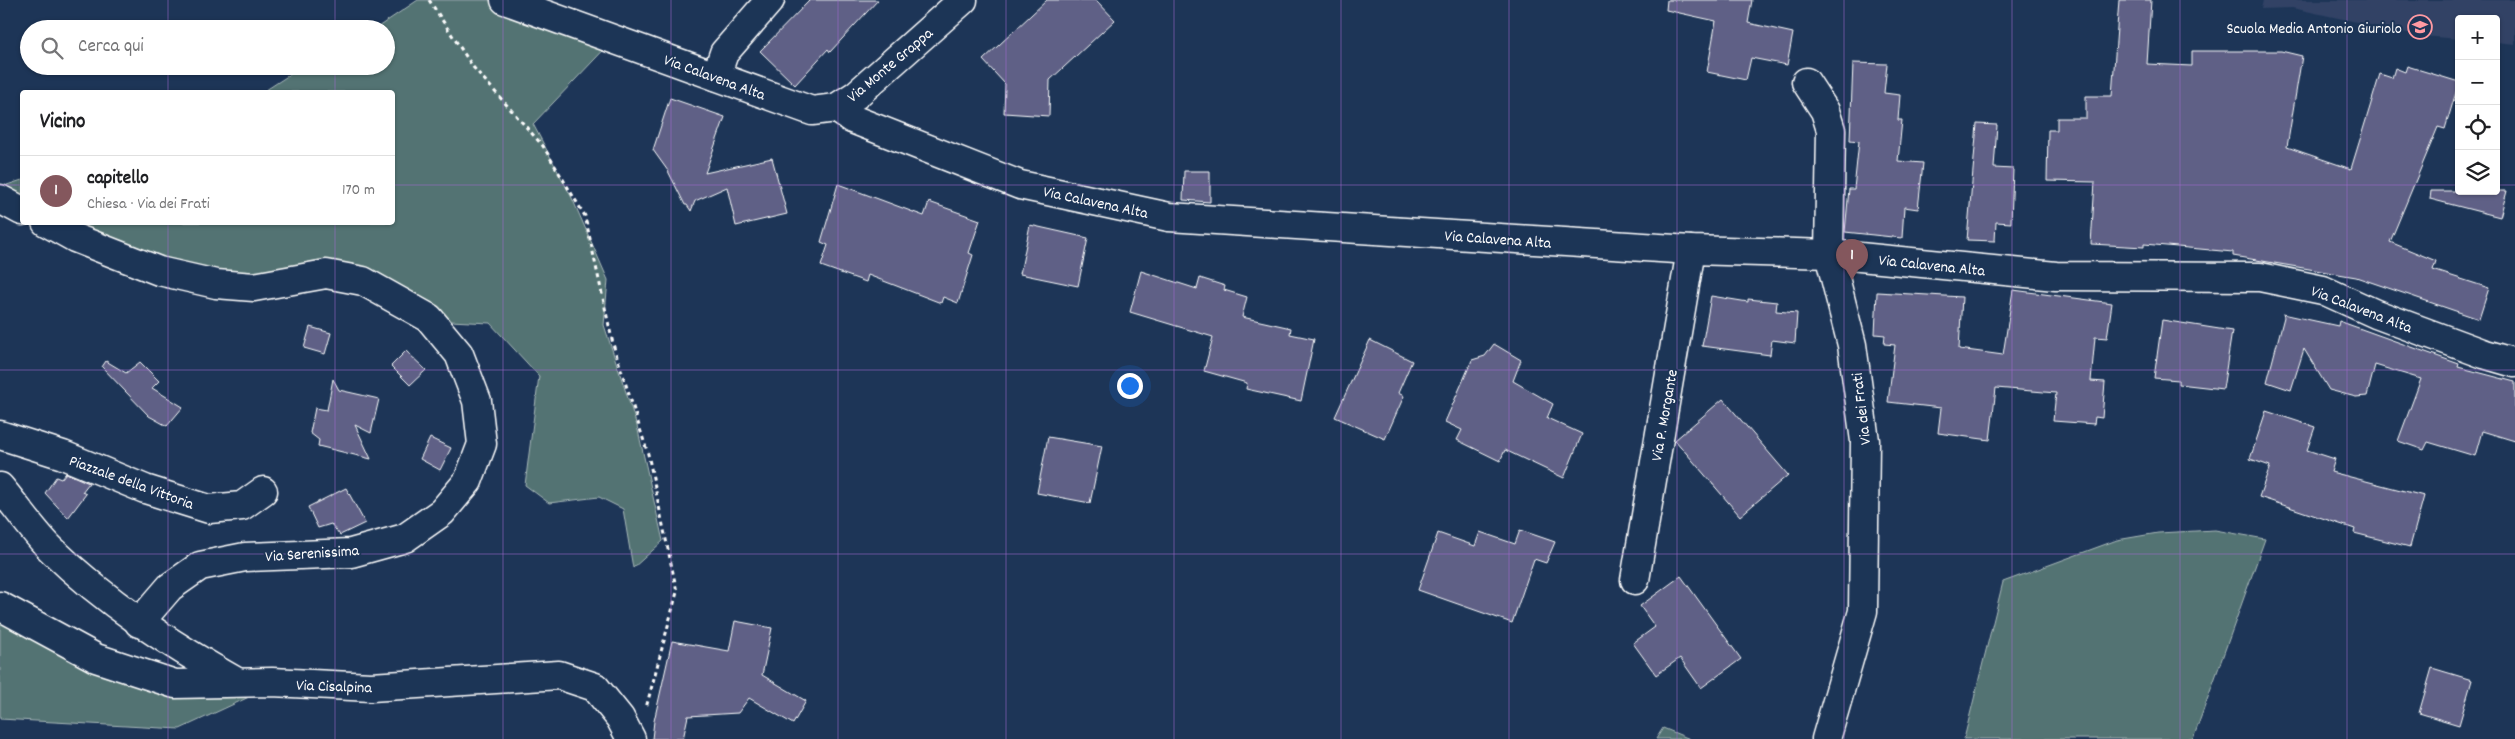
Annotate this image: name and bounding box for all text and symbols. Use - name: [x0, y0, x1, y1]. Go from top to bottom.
- school or university icon: Scuola Media Antonio Giuriolo: [2407, 14, 2433, 40]
- map controls: [2455, 15, 2500, 195]
- button: +: [2455, 15, 2500, 60]
- place label: Scuola Media Antonio Giuriolo: [2226, 18, 2402, 41]
- search box: [20, 20, 395, 75]
- street label: Via Monte Grappa: [843, 23, 939, 109]
- icon: search: [38, 34, 66, 62]
- text: Cerca qui: [78, 34, 144, 61]
- street label: Via Calavena Alta: [660, 49, 769, 108]
- button: −: [2455, 60, 2500, 105]
- button: locate: [2455, 105, 2500, 150]
- text: Vicino: [40, 108, 85, 138]
- button: layers: [2455, 150, 2500, 195]
- text: capitello: [87, 166, 149, 193]
- text: 1: [54, 179, 58, 202]
- text: 170 m: [342, 179, 375, 202]
- street label: Via Calavena Alta: [1041, 181, 1151, 226]
- text: Chiesa · Via dei Frati: [87, 193, 210, 216]
- street label: Via Calavena Alta: [1444, 225, 1552, 256]
- pin: 1: [1836, 239, 1868, 280]
- street label: Via Calavena Alta: [1877, 249, 1987, 284]
- street label: Via Calavena Alta: [2307, 280, 2416, 340]
- street label: Via P. Morgante: [1646, 368, 1685, 463]
- street label: Via dei Frati: [1847, 371, 1878, 446]
- your location: [1117, 373, 1143, 399]
- street label: Piazzale della Vittoria: [66, 450, 197, 517]
- street label: Via Serenissima: [264, 540, 360, 569]
- street label: Via Cisalpina: [296, 675, 373, 700]

